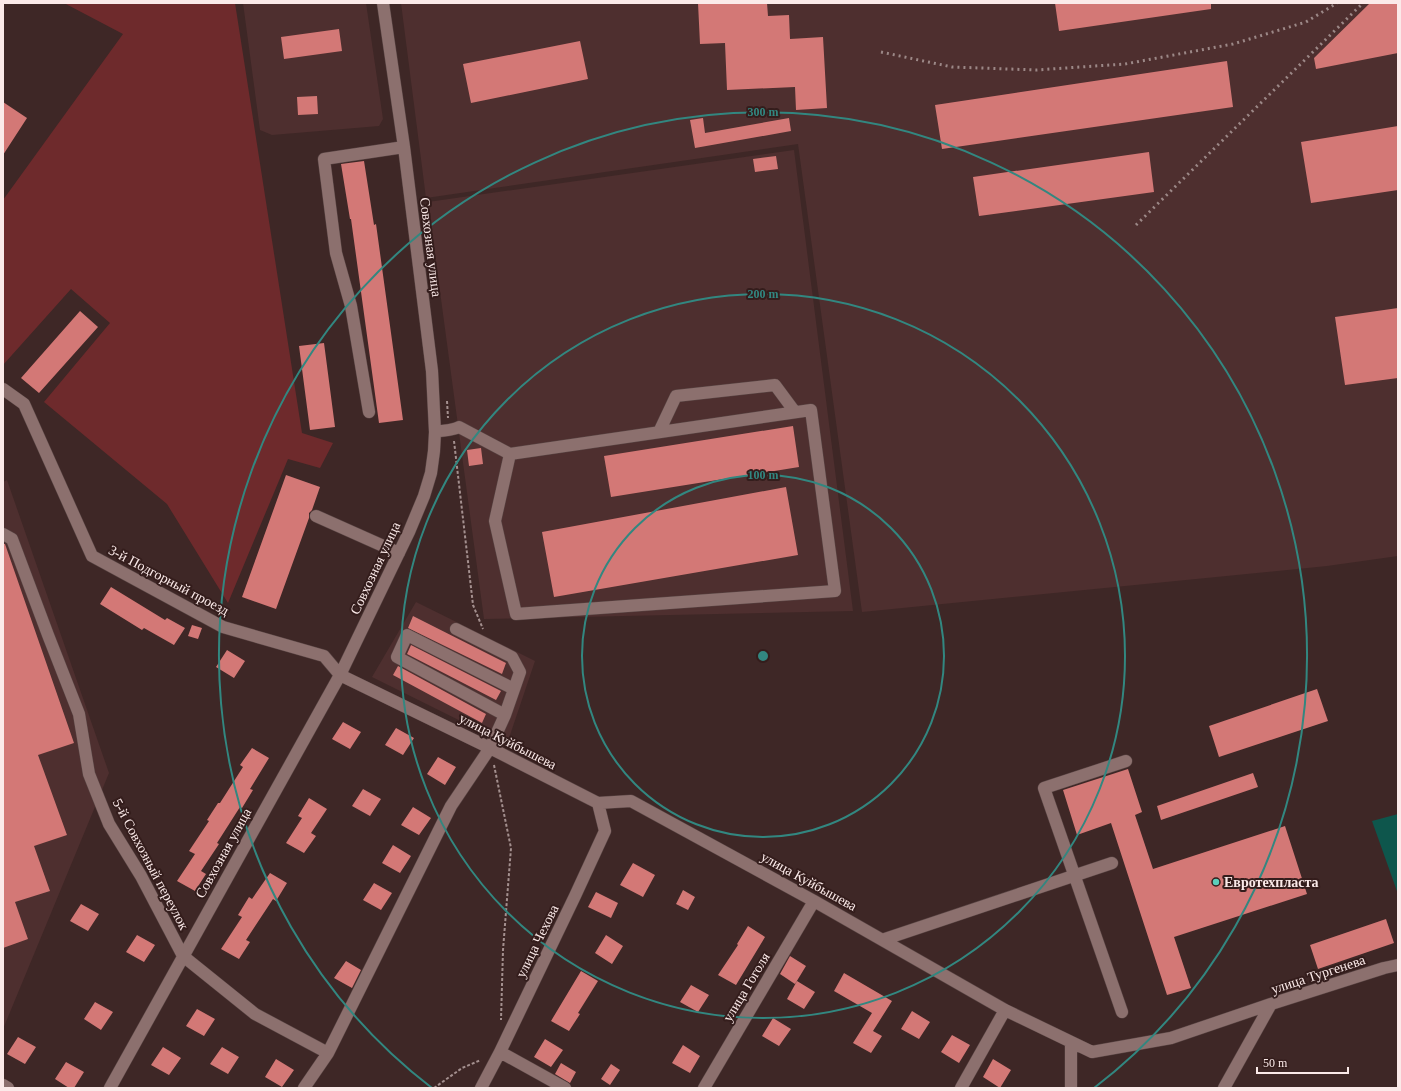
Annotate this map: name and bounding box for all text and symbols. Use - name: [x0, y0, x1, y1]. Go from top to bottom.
- text: 300 m: [748, 105, 779, 119]
- street label: Совхозная улица: [417, 196, 444, 298]
- text: 200 m: [748, 287, 779, 301]
- text: 100 m: [748, 468, 779, 482]
- street label: Совхозная улица: [347, 519, 404, 617]
- street label: 3-й Подгорный проезд: [106, 542, 232, 619]
- centre of rings: [756, 649, 770, 663]
- street label: улица Куйбышева: [457, 710, 560, 773]
- street label: 5-й Совхозный переулок: [110, 796, 192, 932]
- street label: Совхозная улица: [193, 805, 255, 901]
- street label: улица Куйбышева: [758, 849, 860, 914]
- place label: Евротехпласта: [1224, 875, 1319, 890]
- marker: Евротехпласта: [1211, 877, 1221, 887]
- street label: улица Чехова: [513, 902, 562, 980]
- street label: улица Гоголя: [720, 950, 773, 1024]
- street label: улица Тургенева: [1269, 952, 1368, 997]
- scale bar: [1257, 1049, 1348, 1075]
- text: 50 m: [1263, 1056, 1288, 1070]

